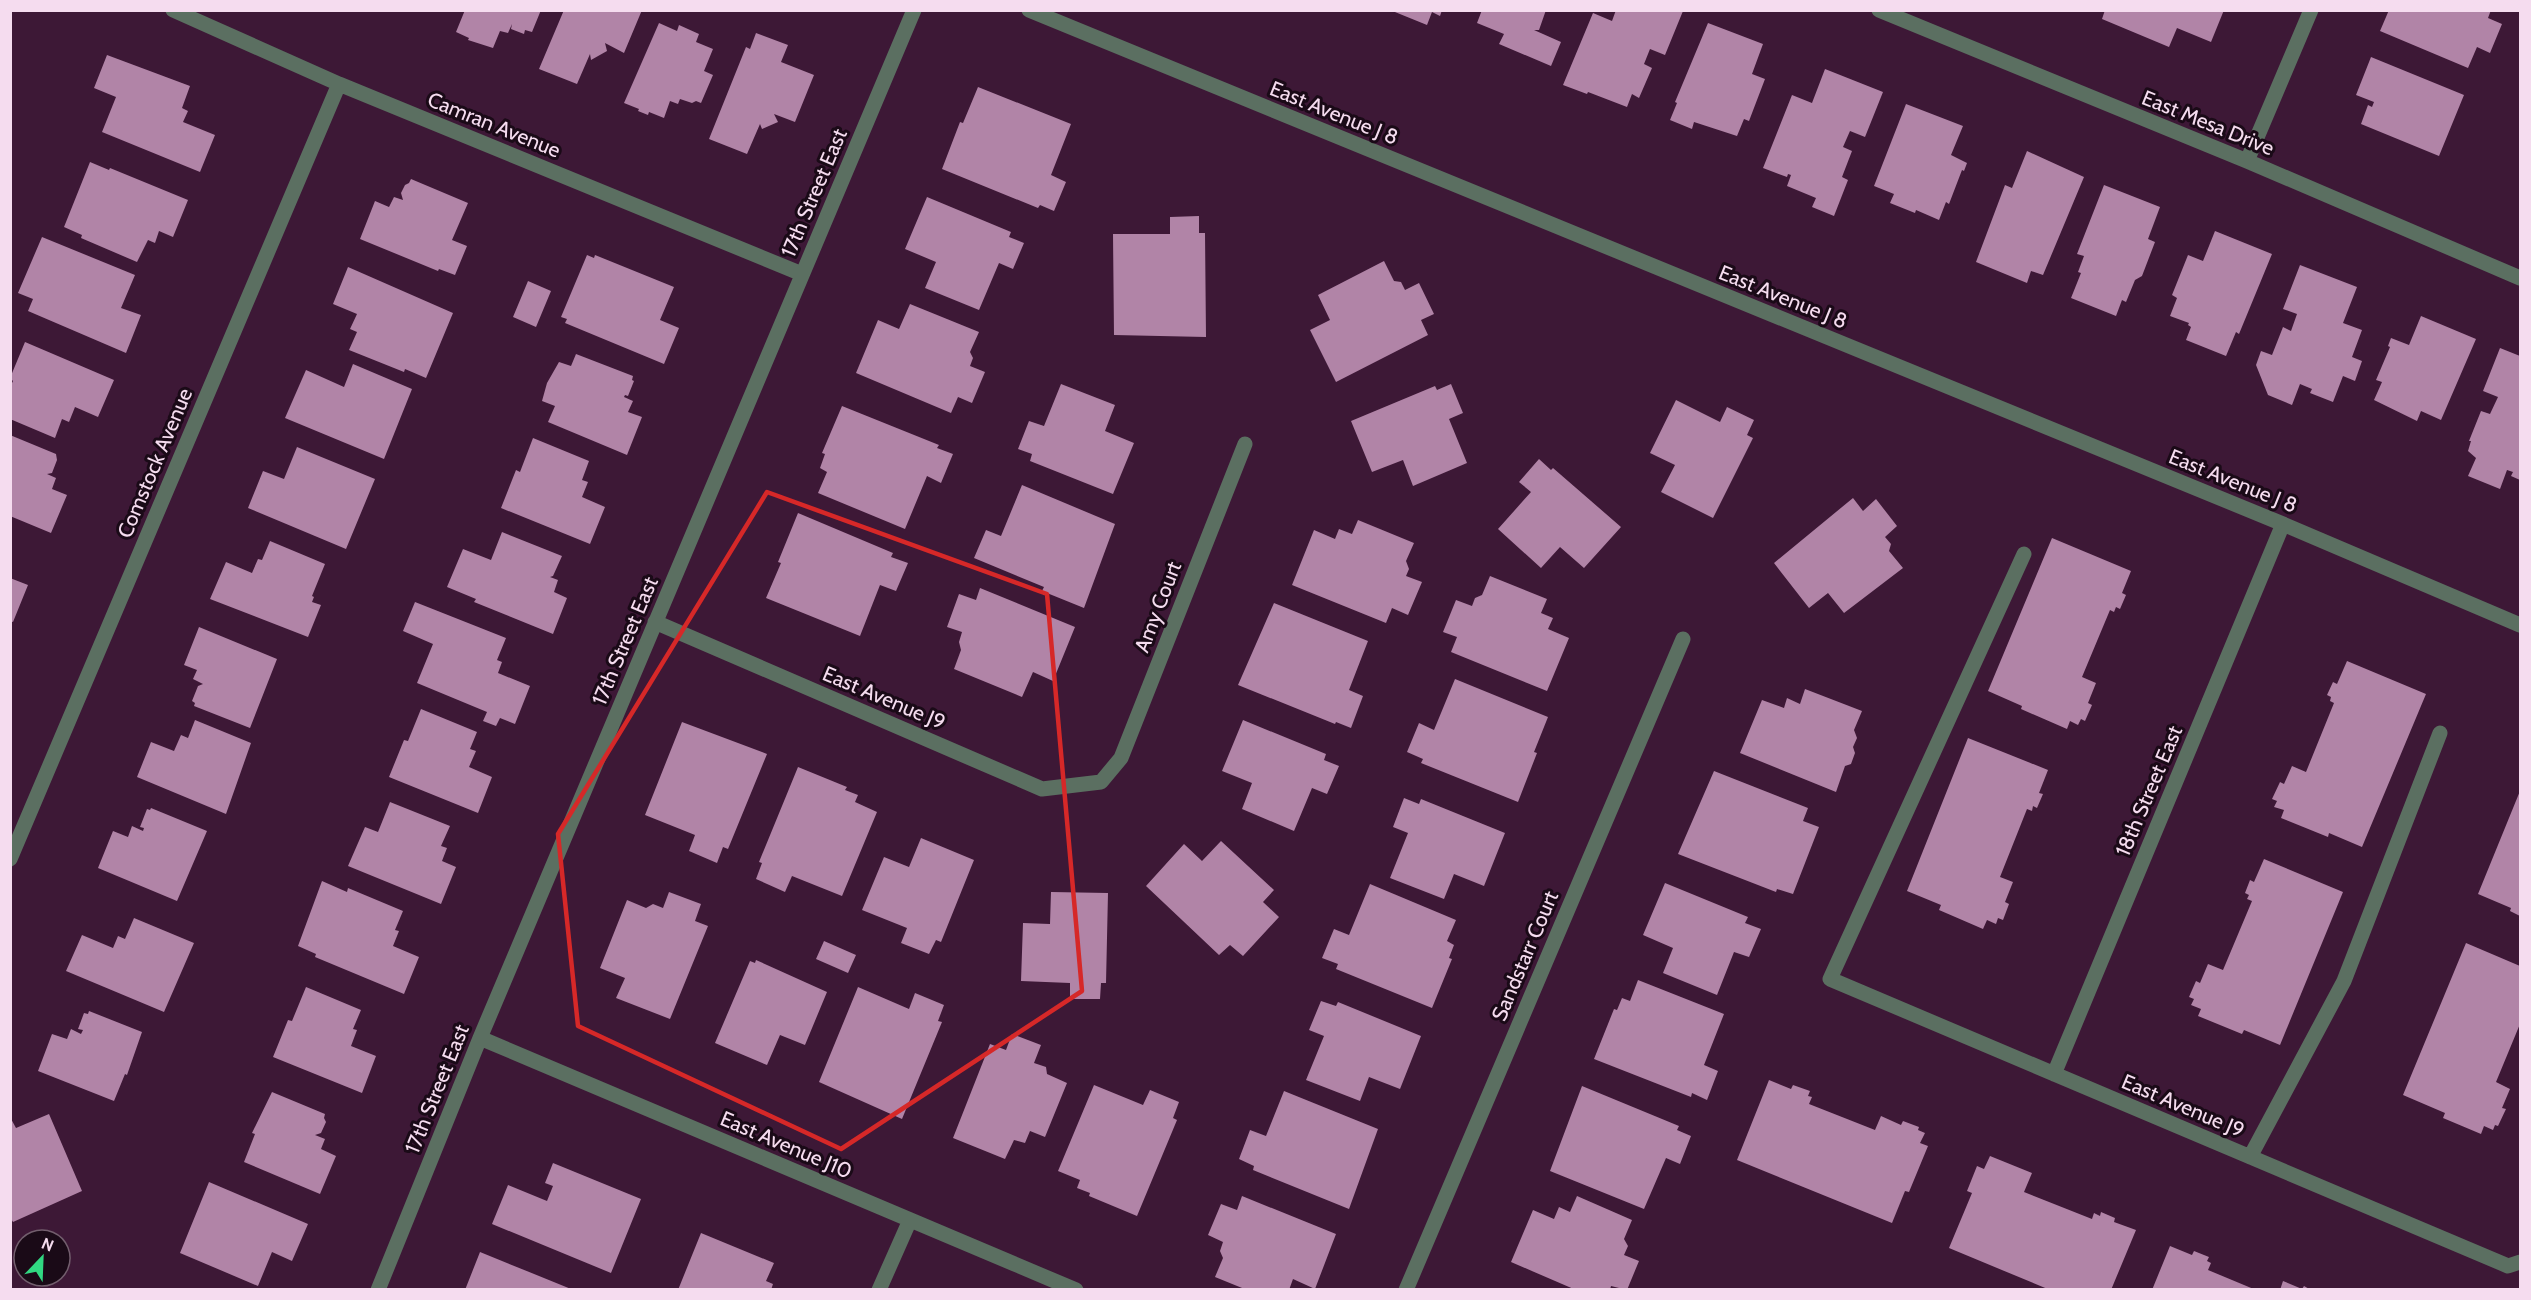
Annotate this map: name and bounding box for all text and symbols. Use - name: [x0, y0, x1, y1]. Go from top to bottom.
- street label: East Avenue J 8: [1266, 75, 1402, 150]
- street label: East Mesa Drive: [2138, 85, 2278, 161]
- street label: Camran Avenue: [424, 87, 564, 163]
- street label: 17th Street East: [775, 125, 852, 261]
- street label: East Avenue J 8: [1715, 259, 1851, 334]
- street label: Comstock Avenue: [112, 384, 197, 541]
- street label: East Avenue J 8: [2165, 443, 2301, 518]
- street label: Amy Court: [1129, 558, 1186, 656]
- street label: 17th Street East: [586, 573, 663, 709]
- street label: East Avenue J9: [819, 660, 949, 735]
- street label: 18th Street East: [2110, 722, 2187, 860]
- street label: Sandstarr Court: [1486, 887, 1563, 1024]
- street label: 17th Street East: [399, 1021, 474, 1157]
- street label: East Avenue J9: [2118, 1068, 2248, 1143]
- street label: East Avenue J10: [717, 1106, 856, 1183]
- north arrow: [12, 1228, 72, 1288]
- text: N: [39, 1234, 57, 1256]

